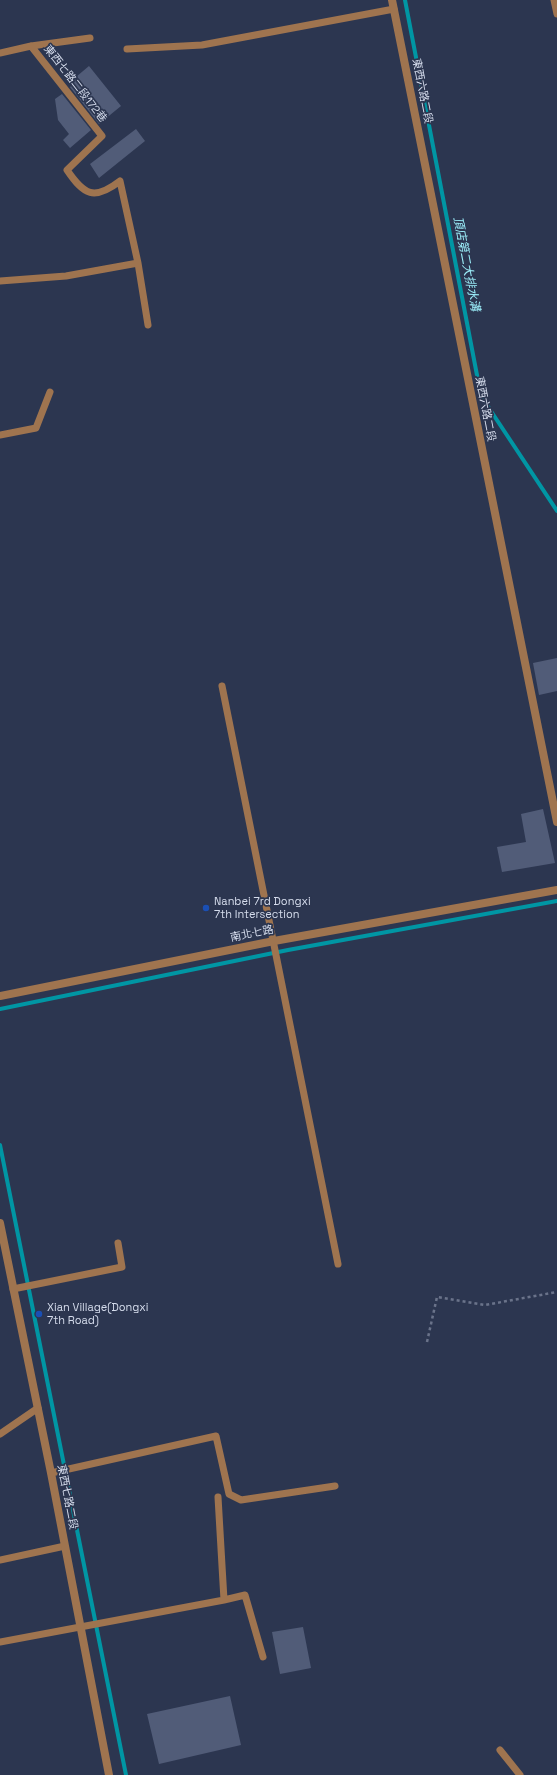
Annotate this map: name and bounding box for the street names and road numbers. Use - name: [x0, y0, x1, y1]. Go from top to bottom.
- street label: 東西七路二段172巷: [41, 43, 109, 125]
- street label: 東西六路二段: [409, 57, 435, 125]
- street label: 東西六路二段: [472, 375, 498, 443]
- street label: 南北七路: [229, 923, 275, 945]
- street label: 東西七路二段: [54, 1463, 80, 1531]

